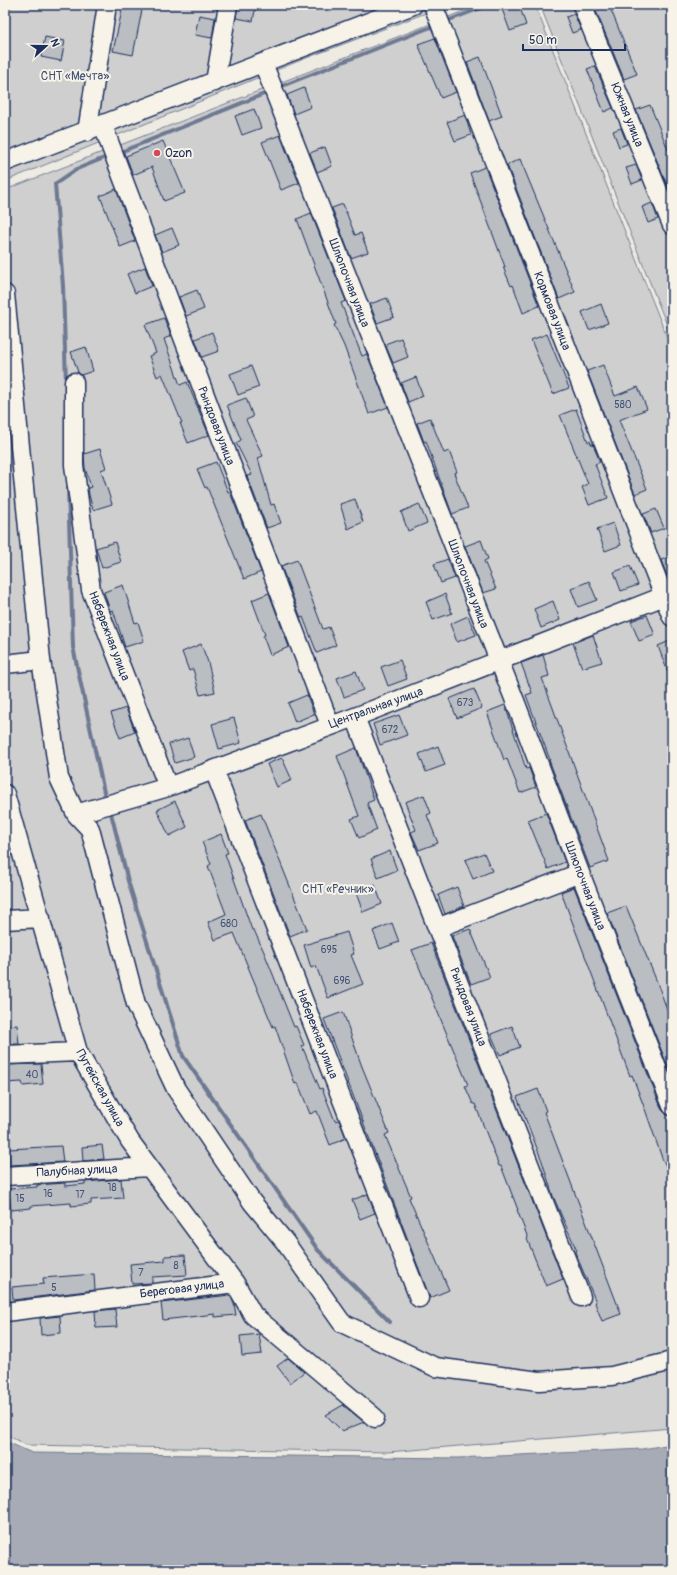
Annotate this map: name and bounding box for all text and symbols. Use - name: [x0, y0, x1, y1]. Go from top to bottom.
- north arrow: [26, 26, 66, 66]
- scale bar: [523, 26, 625, 52]
- text: 50 m: [529, 33, 557, 48]
- text: N: [47, 37, 62, 49]
- park label: СНТ «Мечта»: [41, 69, 109, 84]
- street label: Южная улица: [607, 81, 647, 150]
- place label: Ozon: [165, 146, 192, 161]
- marker: Ozon: [152, 148, 162, 158]
- street label: Шлюпочная улица: [325, 237, 373, 330]
- street label: Кормовая улица: [530, 270, 574, 353]
- street label: Рындовая улица: [194, 385, 238, 468]
- house number: 580: [614, 399, 632, 411]
- street label: Шлюпочная улица: [444, 538, 492, 631]
- street label: Набережная улица: [85, 589, 133, 683]
- street label: Центральная улица: [327, 684, 426, 732]
- house number: 673: [457, 697, 474, 709]
- house number: 672: [382, 724, 399, 736]
- street label: Шлюпочная улица: [561, 840, 609, 933]
- park label: СНТ «Речник»: [302, 882, 374, 897]
- house number: 680: [220, 918, 238, 930]
- house number: 695: [321, 944, 337, 956]
- street label: Рындовая улица: [446, 966, 490, 1049]
- house number: 696: [334, 975, 351, 987]
- street label: Набережная улица: [293, 987, 341, 1081]
- street label: Путейская улица: [73, 1047, 128, 1130]
- house number: 40: [26, 1069, 38, 1081]
- street label: Палубная улица: [36, 1161, 118, 1181]
- house number: 18: [108, 1182, 116, 1194]
- house number: 16: [43, 1188, 53, 1200]
- house number: 17: [75, 1189, 85, 1201]
- house number: 15: [15, 1193, 25, 1205]
- house number: 8: [173, 1260, 179, 1272]
- house number: 7: [138, 1267, 144, 1279]
- street label: Береговая улица: [139, 1276, 225, 1302]
- house number: 5: [51, 1282, 57, 1294]

